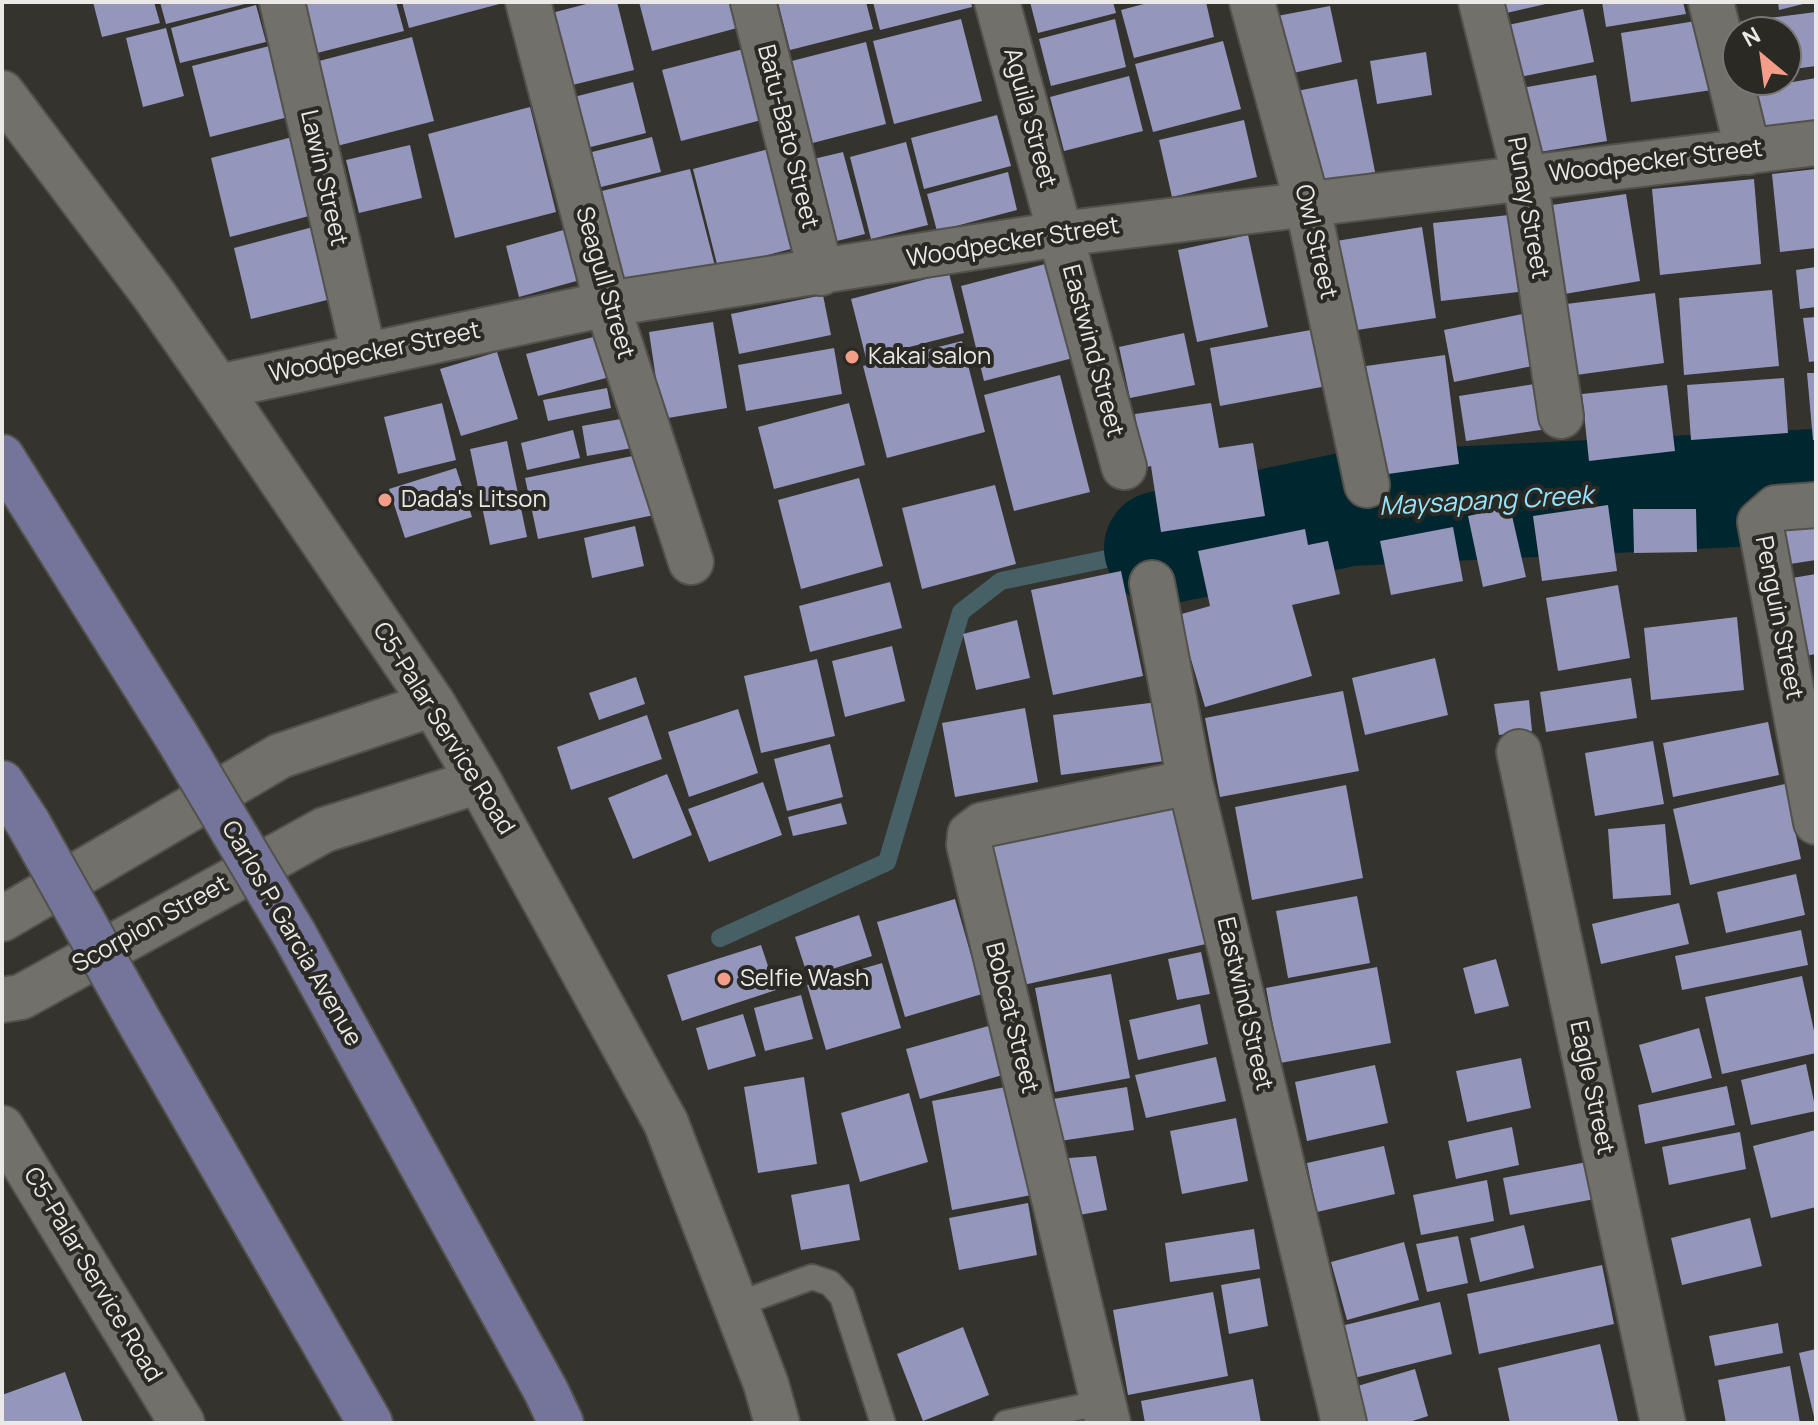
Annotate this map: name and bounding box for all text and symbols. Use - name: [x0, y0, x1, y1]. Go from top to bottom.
- north arrow: [1722, 16, 1802, 96]
- text: N: [1737, 20, 1766, 54]
- street label: Batu-Bato Street: [750, 42, 824, 232]
- street label: Aguila Street: [997, 45, 1061, 191]
- street label: Lawin Street: [293, 107, 353, 249]
- street label: Punay Street: [1500, 135, 1554, 281]
- street label: Woodpecker Street: [1548, 135, 1764, 189]
- street label: Owl Street: [1288, 182, 1342, 302]
- street label: Seagull Street: [569, 204, 639, 362]
- street label: Woodpecker Street: [905, 212, 1121, 274]
- street label: Eastwind Street: [1055, 262, 1129, 440]
- street label: Woodpecker Street: [267, 317, 483, 389]
- place label: Kakai salon: [868, 343, 991, 371]
- marker: Kakai salon: [843, 348, 861, 366]
- water label: Maysapang Creek: [1378, 481, 1594, 523]
- place label: Dada's Litson: [401, 486, 547, 514]
- marker: Dada's Litson: [376, 491, 394, 509]
- street label: Penguin Street: [1748, 534, 1808, 702]
- street label: C5-Palar Service Road: [366, 618, 520, 840]
- street label: Carlos P. Garcia Avenue: [215, 816, 367, 1052]
- street label: Scorpion Street: [68, 870, 234, 980]
- street label: Eastwind Street: [1210, 915, 1278, 1093]
- street label: Bobcat Street: [978, 940, 1044, 1096]
- place label: Selfie Wash: [740, 965, 869, 993]
- marker: Selfie Wash: [715, 970, 733, 988]
- street label: Eagle Street: [1563, 1018, 1619, 1158]
- street label: C5-Palar Service Road: [17, 1163, 167, 1387]

